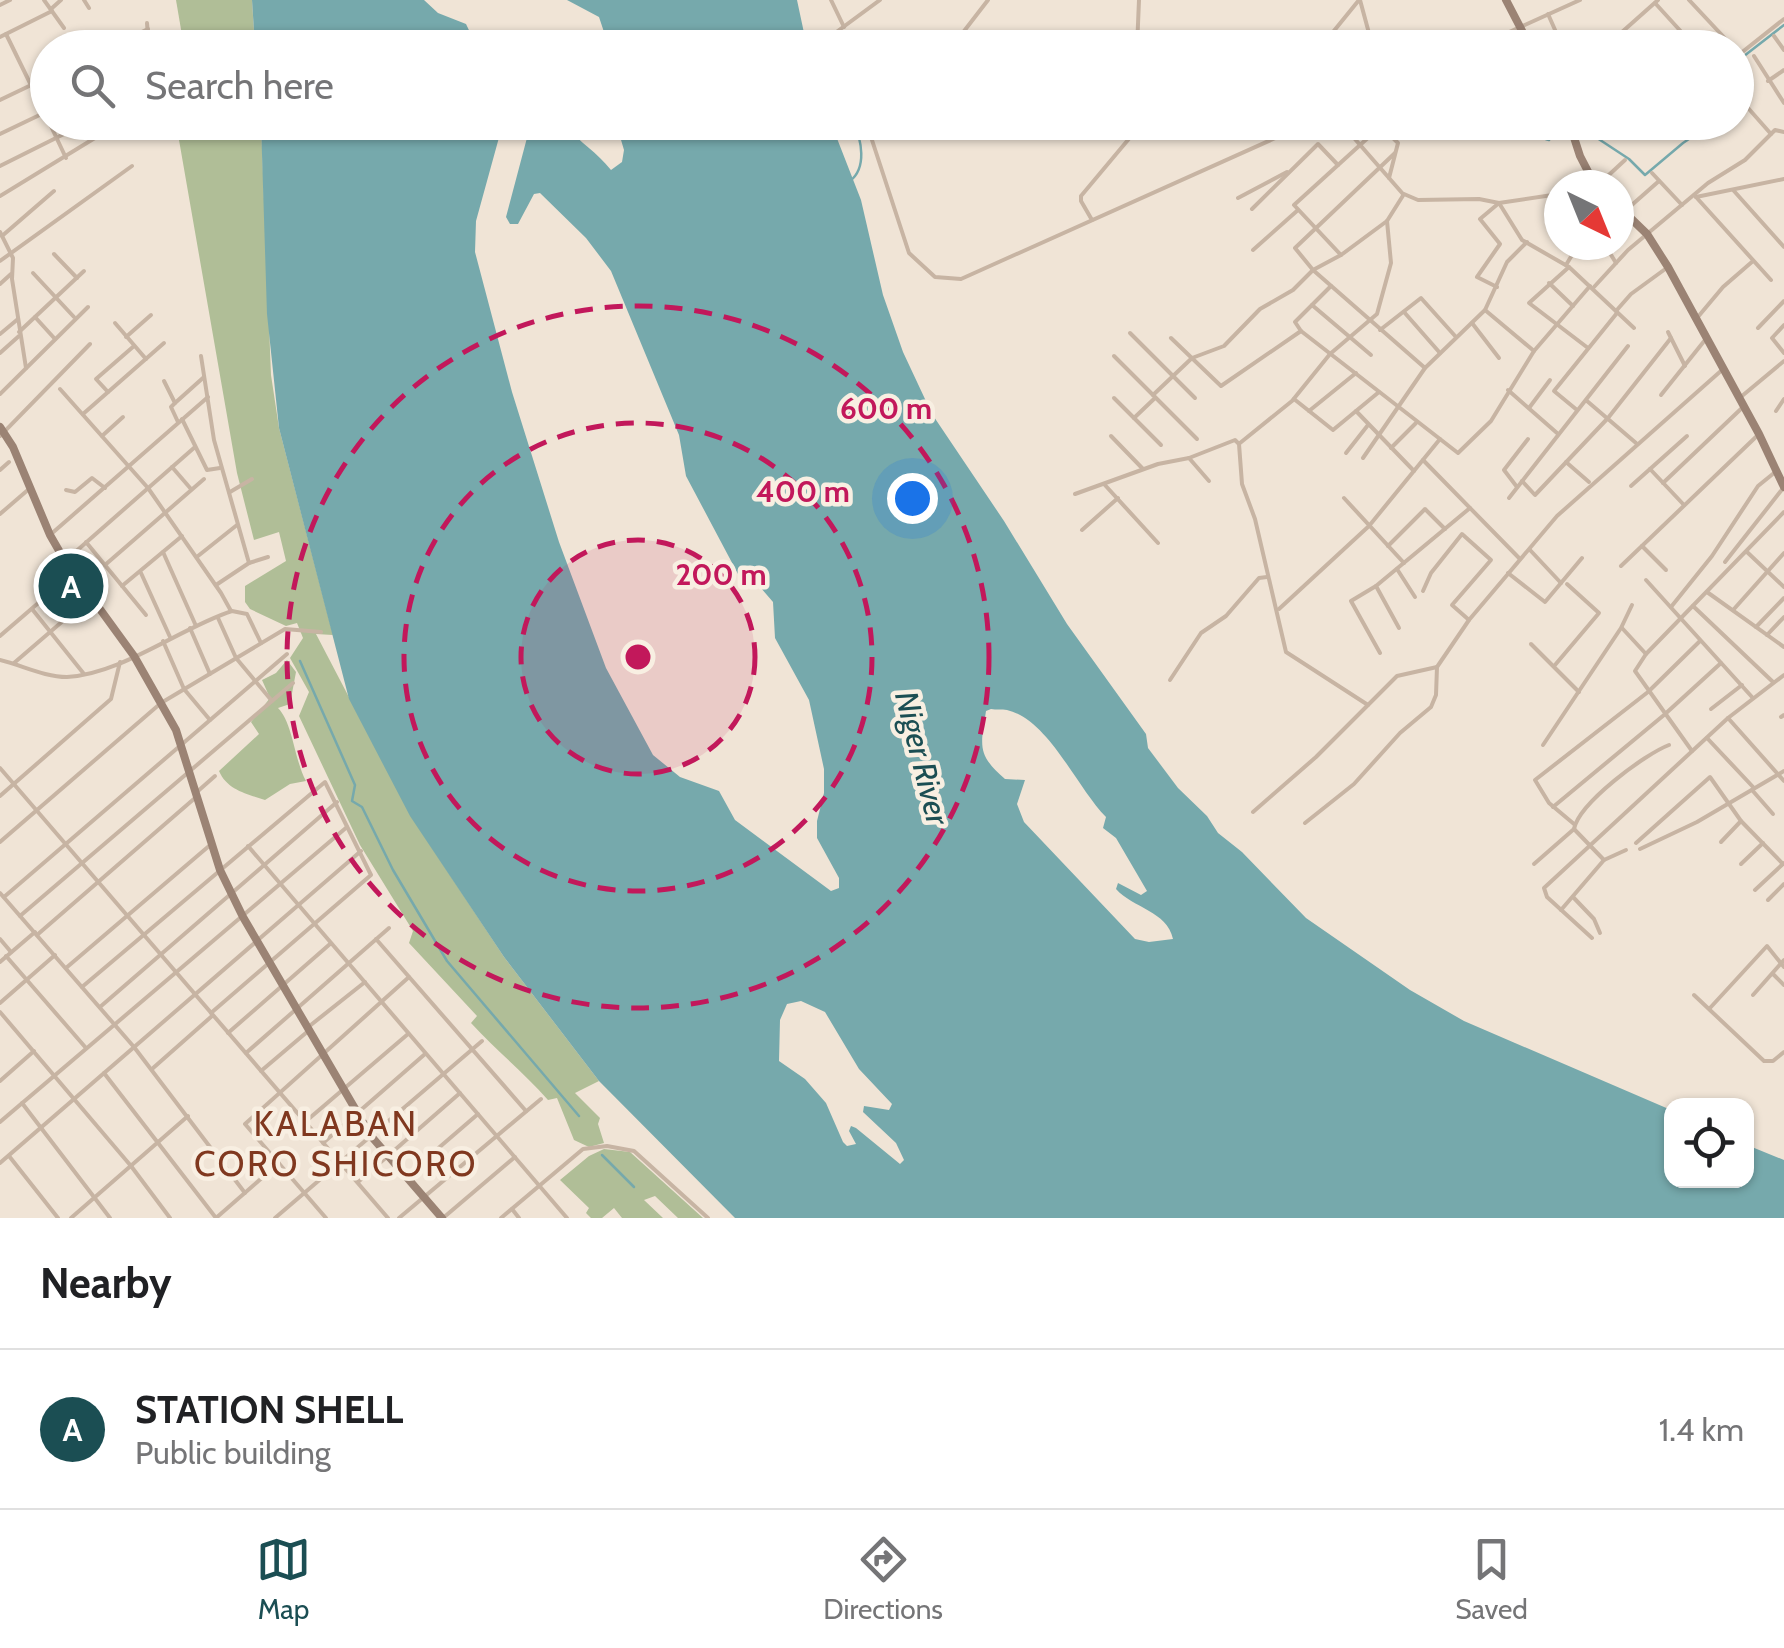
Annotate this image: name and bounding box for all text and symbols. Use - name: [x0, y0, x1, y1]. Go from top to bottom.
- search box: [30, 30, 1754, 140]
- icon: search: [65, 58, 120, 113]
- text: Search here: [145, 62, 334, 109]
- north arrow: [1544, 170, 1634, 260]
- text: 600 m: [840, 390, 932, 427]
- text: 400 m: [756, 473, 850, 510]
- your location: [887, 473, 938, 524]
- pin: A: [38, 548, 104, 624]
- text: 200 m: [675, 556, 767, 593]
- centre of rings: [620, 639, 656, 675]
- water label: Niger River: [887, 687, 958, 830]
- map controls: [1664, 1098, 1754, 1188]
- button: locate: [1664, 1098, 1754, 1188]
- district label: KALABAN CORO SHICORO: [194, 1102, 478, 1185]
- text: Nearby: [40, 1257, 172, 1309]
- text: STATION SHELL: [135, 1386, 403, 1433]
- text: A: [62, 1410, 83, 1449]
- text: 1.4 km: [1659, 1410, 1744, 1449]
- text: Public building: [135, 1433, 331, 1472]
- tab: Map: [256, 1532, 311, 1626]
- tab: Directions: [823, 1532, 943, 1626]
- tab: Saved: [1455, 1532, 1528, 1626]

